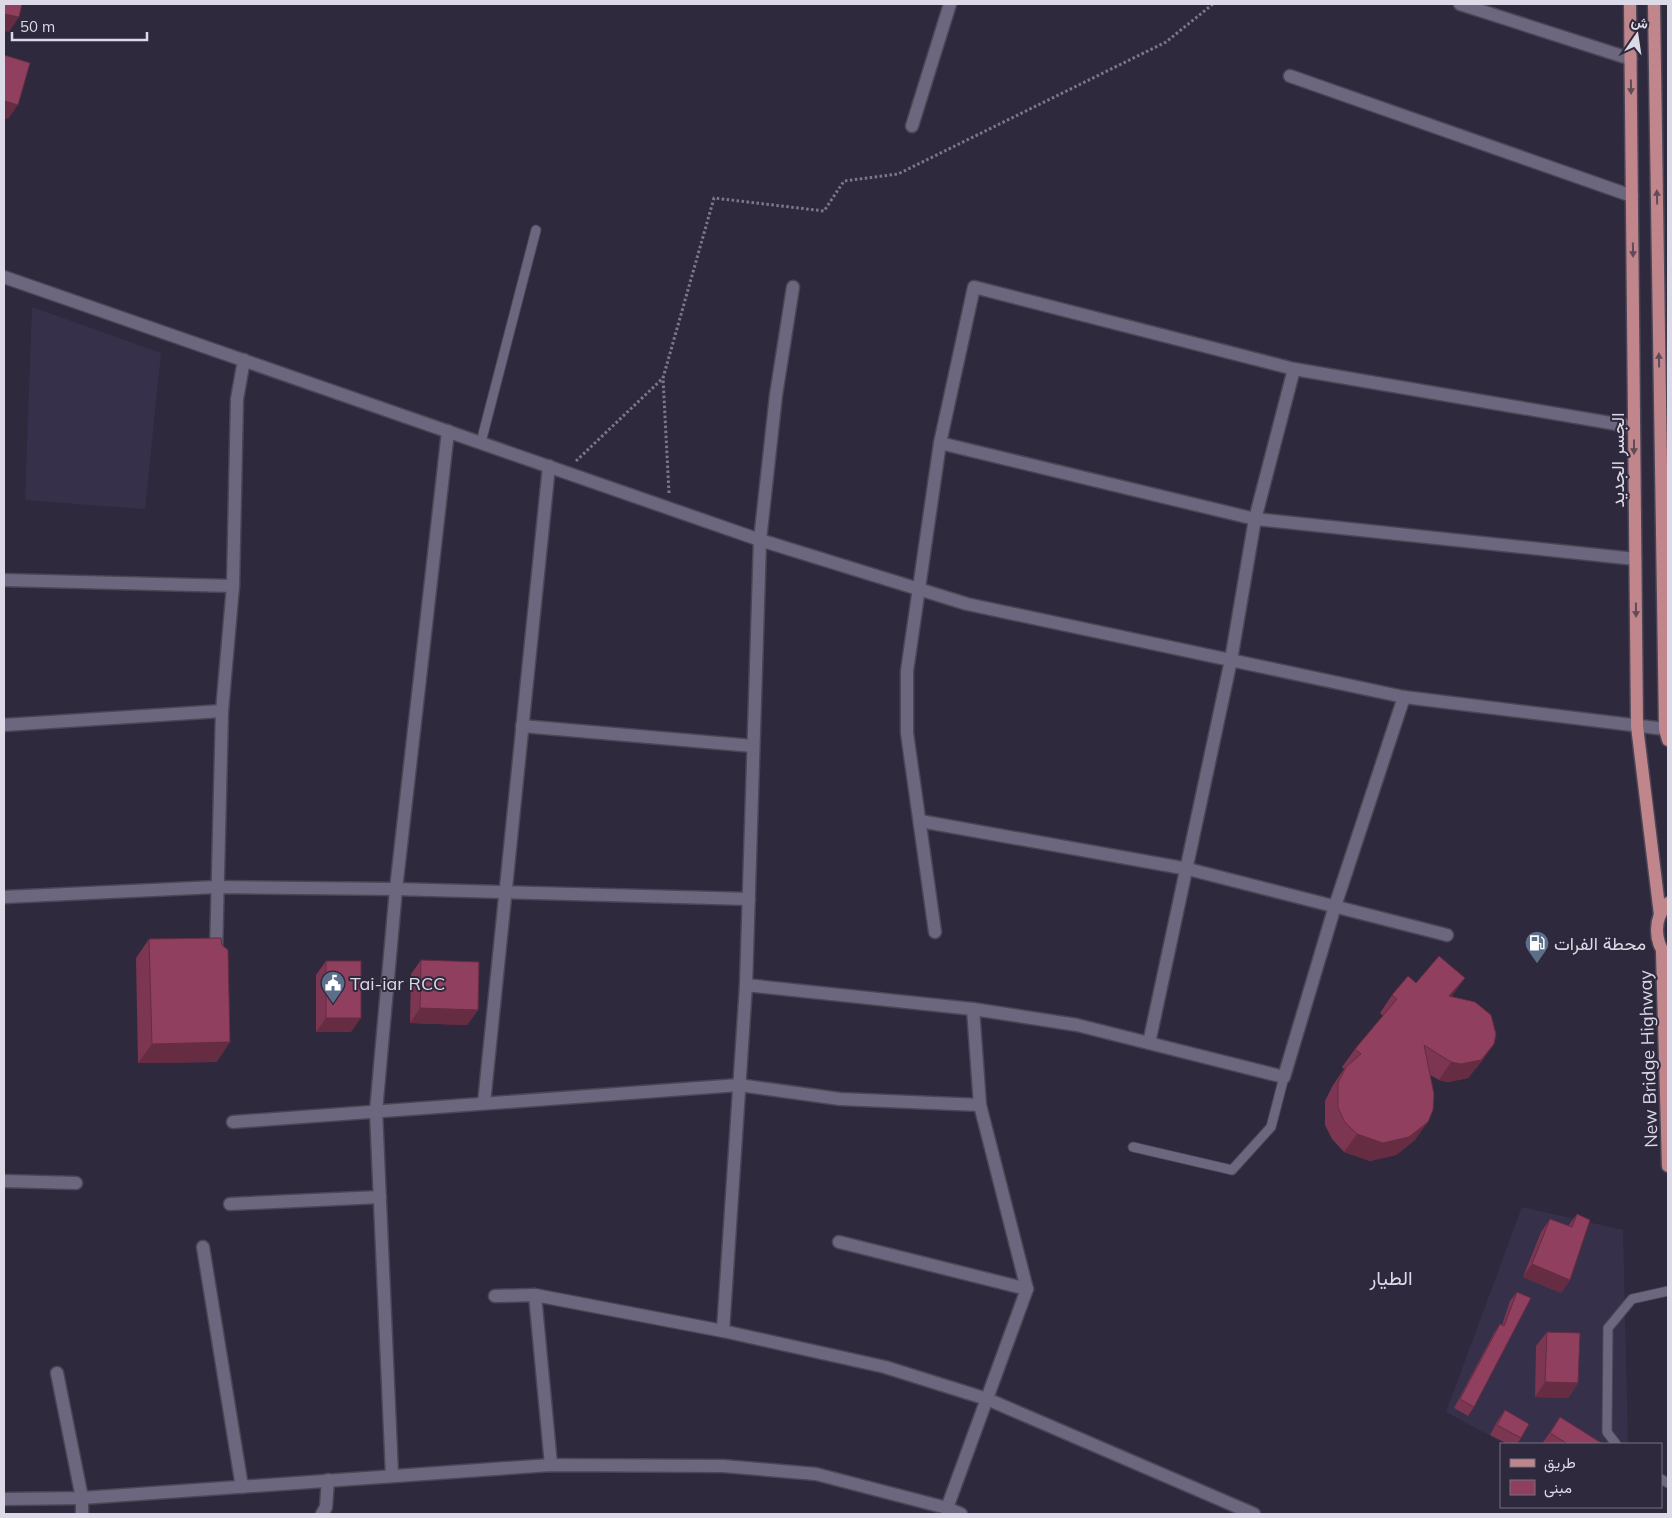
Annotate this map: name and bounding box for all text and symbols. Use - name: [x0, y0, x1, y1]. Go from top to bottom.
- scale bar: [12, 10, 148, 42]
- north arrow: [1612, 10, 1662, 60]
- text: ش: [1630, 12, 1650, 33]
- text: 50 m: [20, 17, 55, 36]
- one-way arrow: [1627, 80, 1635, 96]
- one-way arrow: [1653, 189, 1661, 205]
- one-way arrow: [1629, 242, 1637, 258]
- one-way arrow: [1655, 351, 1663, 367]
- street label: الجسر الجديد: [1606, 413, 1629, 507]
- one-way arrow: [1631, 440, 1639, 456]
- one-way arrow: [1632, 602, 1640, 618]
- fuel station icon: محطة الفرات: [1524, 930, 1550, 964]
- place label: محطة الفرات: [1554, 932, 1646, 955]
- street label: New Bridge Highway: [1633, 969, 1663, 1148]
- public building icon: Tai-iar RCC: [320, 970, 346, 1004]
- place label: Tai-iar RCC: [350, 972, 445, 995]
- district label: الطيار: [1368, 1265, 1413, 1291]
- legend: [1500, 1443, 1662, 1508]
- text: طريق: [1544, 1453, 1576, 1473]
- text: مبنى: [1544, 1478, 1572, 1498]

